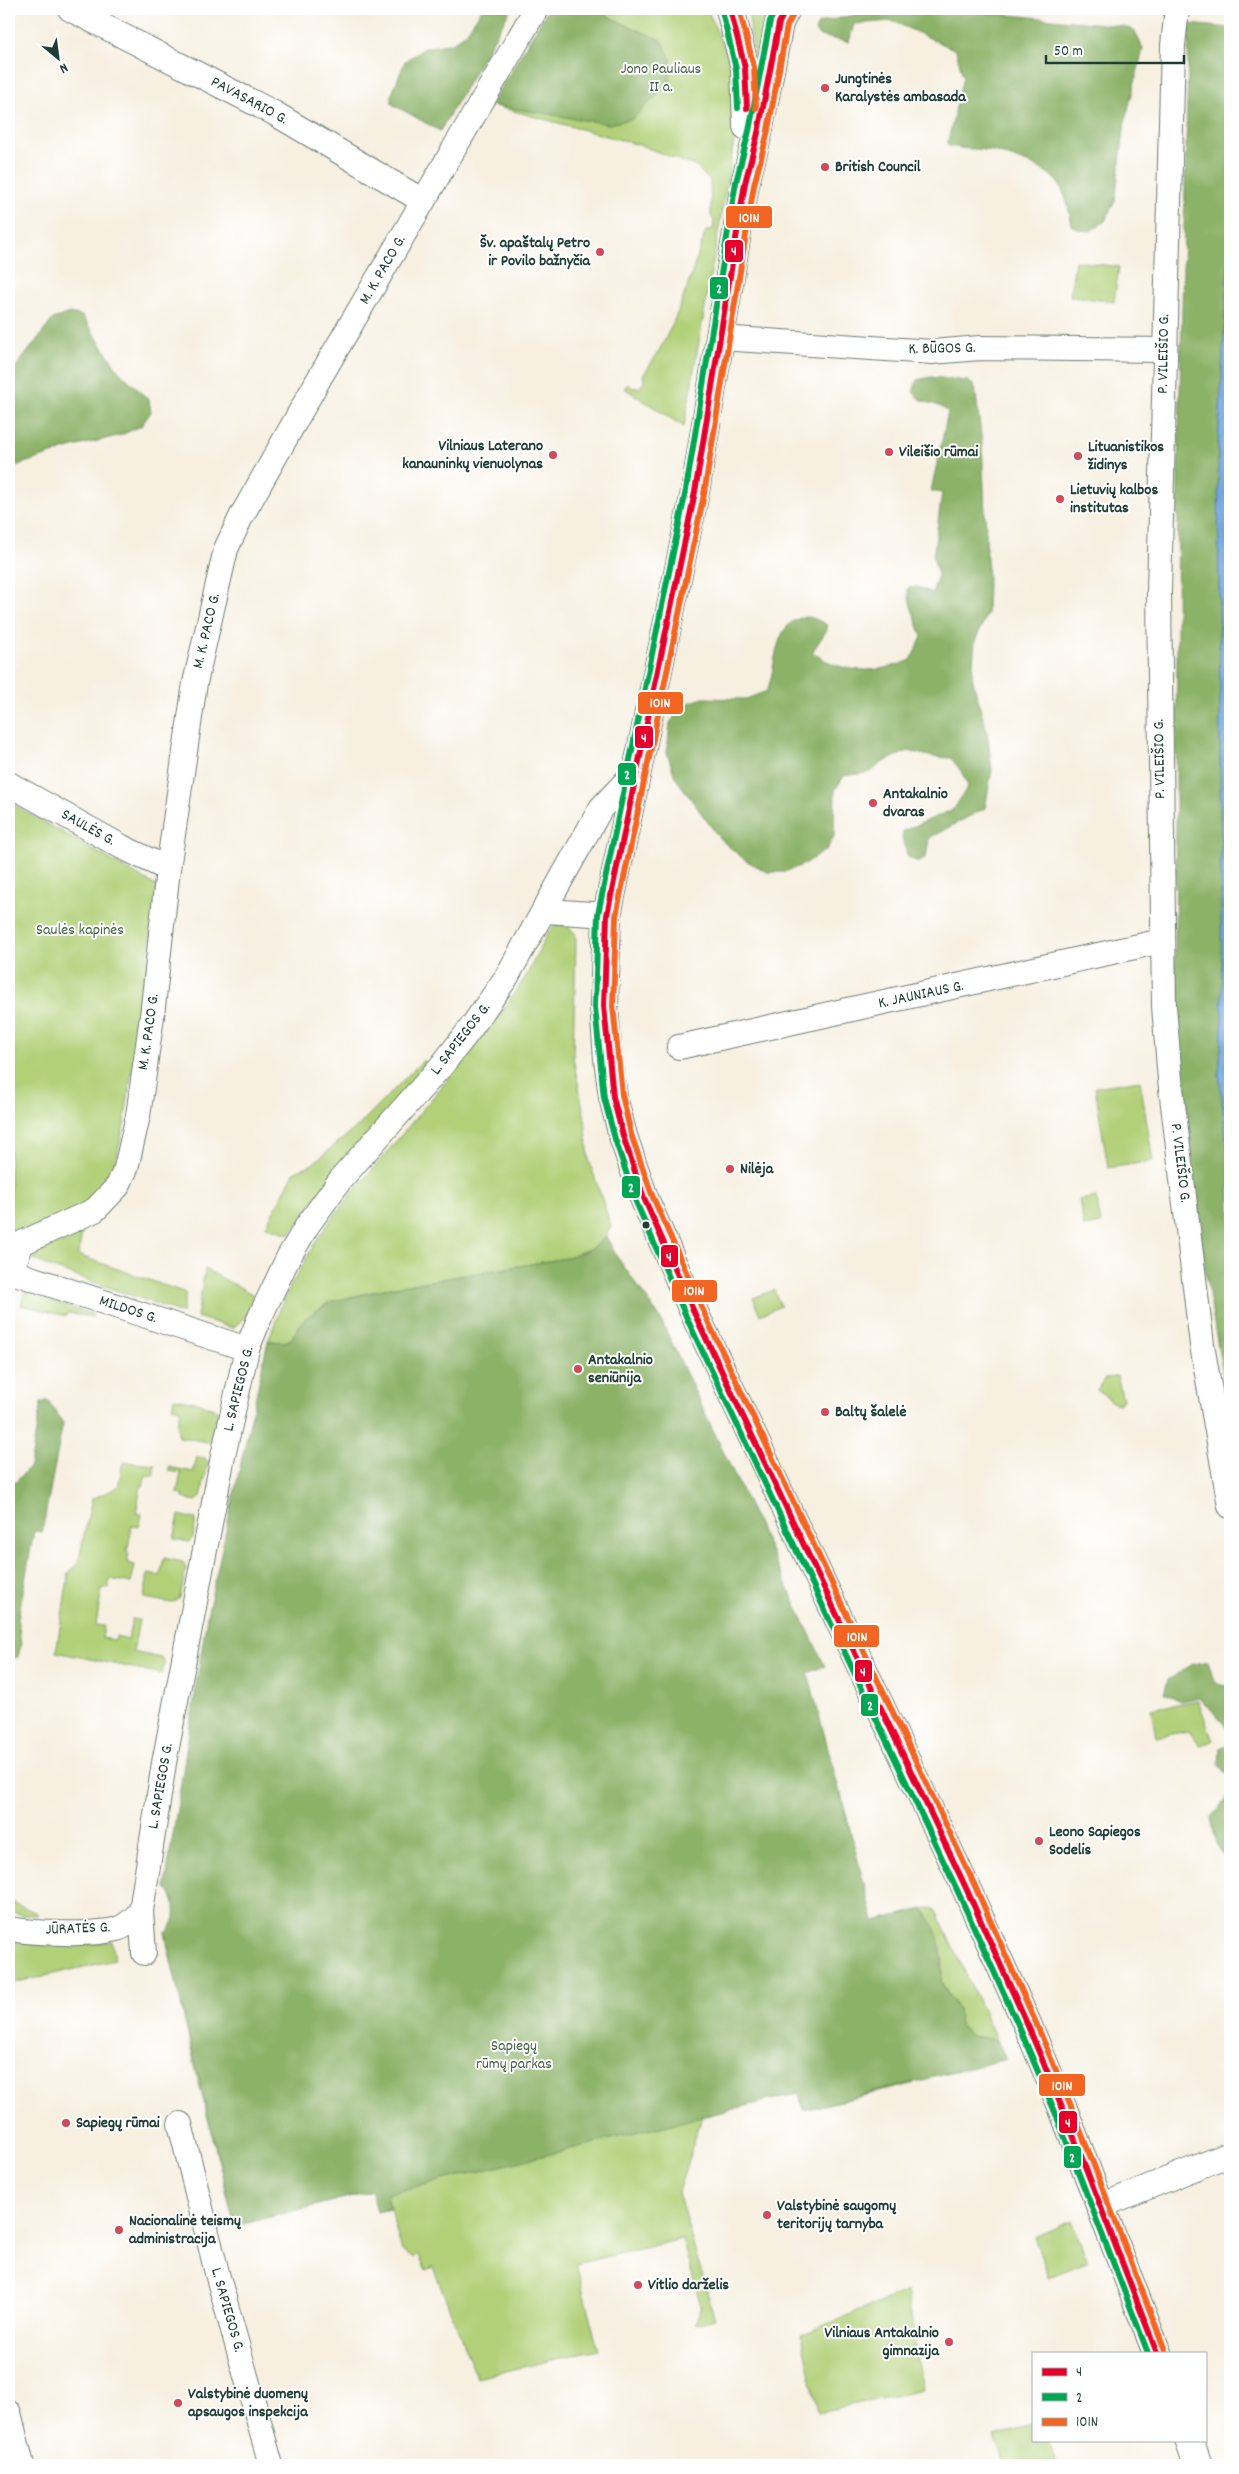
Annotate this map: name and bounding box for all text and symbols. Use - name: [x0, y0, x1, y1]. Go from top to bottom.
- north arrow: [32, 32, 82, 82]
- scale bar: [1046, 32, 1184, 64]
- text: 50 m: [1054, 41, 1083, 63]
- text: N: [55, 57, 71, 78]
- park label: Jono Pauliaus II a.: [621, 58, 702, 99]
- place label: Jungtinės Karalystės ambasada: [835, 68, 967, 109]
- street label: PAVASARIO G.: [206, 71, 292, 131]
- marker: Jungtinės Karalystės ambasada: [819, 82, 831, 94]
- place label: British Council: [835, 156, 921, 179]
- marker: British Council: [819, 161, 831, 173]
- line badge: 101N: [725, 205, 773, 229]
- text: 101N: [739, 209, 759, 229]
- street label: M. K. PACO G.: [354, 231, 412, 309]
- place label: Šv. apaštalų Petro ir Povilo bažnyčia: [480, 232, 591, 273]
- line badge: 4: [724, 239, 744, 263]
- text: 4: [731, 242, 737, 262]
- marker: Šv. apaštalų Petro ir Povilo bažnyčia: [594, 246, 606, 258]
- line badge: 2: [709, 276, 729, 300]
- text: 2: [716, 280, 722, 300]
- street label: P. VILEIŠIO G.: [1152, 314, 1176, 394]
- street label: K. BŪGOS G.: [908, 337, 976, 361]
- place label: Vilniaus Laterano kanauninkų vienuolynas: [402, 435, 543, 476]
- place label: Lituanistikos židinys: [1087, 436, 1164, 477]
- place label: Vileišio rūmai: [899, 441, 978, 464]
- marker: Vileišio rūmai: [883, 446, 895, 458]
- marker: Vilniaus Laterano kanauninkų vienuolynas: [547, 449, 559, 461]
- marker: Lituanistikos židinys: [1072, 450, 1084, 462]
- place label: Lietuvių kalbos institutas: [1070, 479, 1158, 520]
- marker: Lietuvių kalbos institutas: [1054, 493, 1066, 505]
- street label: M. K. PACO G.: [187, 591, 227, 671]
- line badge: 101N: [637, 691, 684, 715]
- text: 101N: [650, 694, 670, 714]
- street label: P. VILEIŠIO G.: [1148, 719, 1172, 799]
- line badge: 4: [634, 725, 654, 749]
- text: 4: [641, 729, 647, 749]
- line badge: 2: [617, 762, 637, 786]
- text: 2: [624, 766, 630, 786]
- place label: Antakalnio dvaras: [883, 783, 948, 824]
- marker: Antakalnio dvaras: [867, 797, 879, 809]
- street label: SAULĖS G.: [57, 804, 119, 852]
- park label: Saulės kapinės: [36, 919, 124, 942]
- street label: K. JAUNIAUS G.: [876, 975, 966, 1015]
- street label: M. K. PACO G.: [132, 992, 166, 1072]
- street label: L. SAPIEGOS G.: [425, 998, 497, 1080]
- street label: P. VILEIŠIO G.: [1164, 1122, 1196, 1204]
- place label: Nilėja: [740, 1158, 775, 1181]
- marker: Nilėja: [724, 1163, 736, 1175]
- line badge: 2: [621, 1175, 641, 1199]
- text: 2: [628, 1179, 634, 1199]
- unlabelled marker: [641, 1220, 651, 1230]
- line badge: 4: [660, 1244, 679, 1268]
- text: 4: [666, 1248, 672, 1268]
- line badge: 101N: [671, 1279, 718, 1303]
- text: 101N: [684, 1282, 704, 1302]
- street label: MILDOS G.: [96, 1290, 160, 1330]
- street label: L. SAPIEGOS G.: [217, 1344, 261, 1434]
- place label: Antakalnio seniūnija: [588, 1349, 653, 1390]
- marker: Antakalnio seniūnija: [572, 1363, 584, 1375]
- place label: Baltų šalelė: [835, 1401, 906, 1424]
- marker: Baltų šalelė: [819, 1406, 831, 1418]
- line badge: 101N: [833, 1624, 880, 1648]
- text: 101N: [847, 1628, 867, 1648]
- line badge: 4: [854, 1659, 873, 1683]
- text: 4: [860, 1663, 866, 1683]
- line badge: 2: [860, 1693, 879, 1717]
- text: 2: [867, 1697, 873, 1717]
- street label: L. SAPIEGOS G.: [142, 1741, 180, 1831]
- place label: Leono Sapiegos Sodelis: [1049, 1821, 1141, 1862]
- marker: Leono Sapiegos Sodelis: [1033, 1835, 1045, 1847]
- street label: JŪRATĖS G.: [45, 1916, 111, 1942]
- park label: Sapiegų rūmų parkas: [476, 2035, 552, 2076]
- line badge: 101N: [1038, 2073, 1086, 2097]
- text: 101N: [1052, 2077, 1072, 2097]
- line badge: 4: [1058, 2110, 1078, 2134]
- place label: Sapiegų rūmai: [76, 2112, 160, 2135]
- text: 4: [1065, 2114, 1071, 2134]
- marker: Sapiegų rūmai: [60, 2117, 72, 2129]
- line badge: 2: [1063, 2145, 1082, 2169]
- text: 2: [1069, 2149, 1075, 2169]
- place label: Valstybinė saugomų teritorijų tarnyba: [777, 2195, 896, 2236]
- marker: Valstybinė saugomų teritorijų tarnyba: [761, 2209, 773, 2221]
- place label: Nacionalinė teismų administracija: [129, 2210, 241, 2251]
- marker: Nacionalinė teismų administracija: [113, 2224, 125, 2236]
- street label: L. SAPIEGOS G.: [204, 2265, 250, 2355]
- place label: Vitlio darželis: [648, 2274, 729, 2297]
- marker: Vitlio darželis: [632, 2279, 644, 2291]
- place label: Vilniaus Antakalnio gimnazija: [825, 2322, 940, 2363]
- marker: Vilniaus Antakalnio gimnazija: [943, 2336, 955, 2348]
- legend: [1032, 2352, 1206, 2442]
- text: 4: [1076, 2362, 1082, 2384]
- place label: Valstybinė duomenų apsaugos inspekcija: [188, 2383, 309, 2424]
- text: 2: [1076, 2388, 1083, 2410]
- marker: Valstybinė duomenų apsaugos inspekcija: [172, 2397, 184, 2409]
- text: 101N: [1076, 2412, 1098, 2434]

